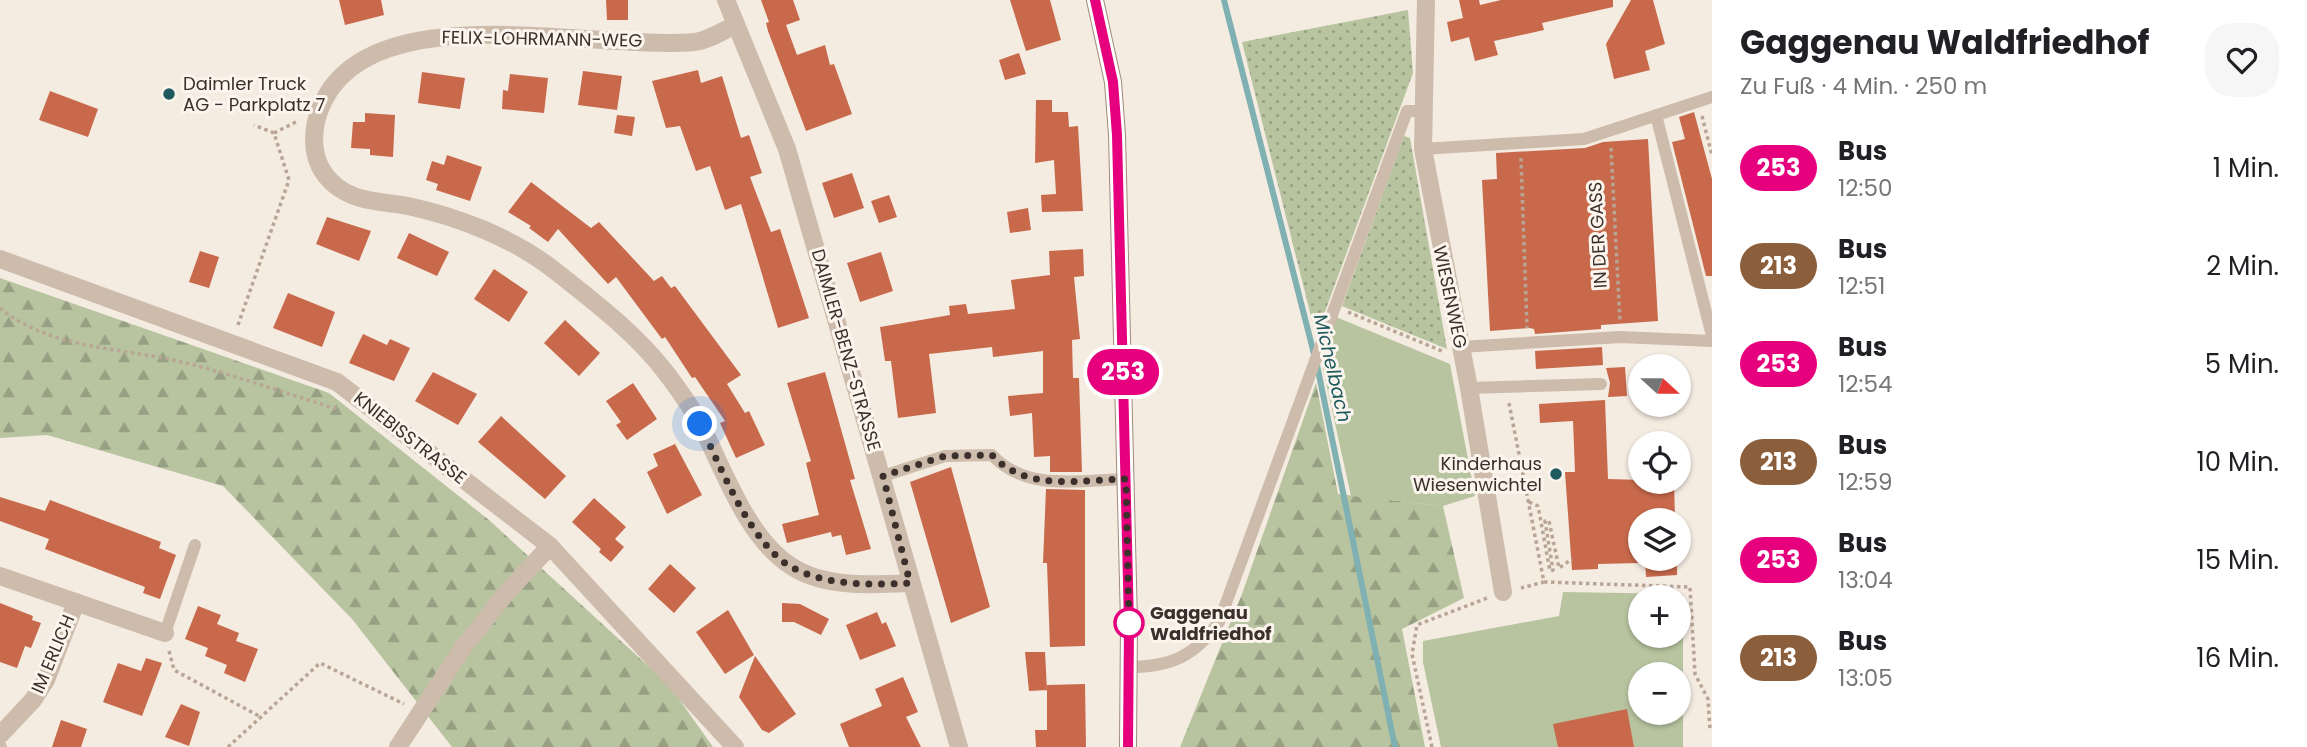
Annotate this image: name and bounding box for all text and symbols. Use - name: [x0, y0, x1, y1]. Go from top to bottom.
- text: Gaggenau Waldfriedhof: [1740, 19, 2149, 66]
- button: heart: [2205, 23, 2279, 97]
- street label: FELIX-LOHRMANN-WEG: [442, 24, 643, 53]
- text: Zu Fuß · 4 Min. · 250 m: [1740, 70, 1987, 102]
- place label: Daimler Truck AG − Parkplatz 7: [183, 71, 326, 117]
- marker: Daimler Truck AG − Parkplatz 7: [161, 86, 177, 102]
- text: Bus: [1838, 133, 1887, 169]
- text: 1 Min.: [2213, 150, 2279, 186]
- text: 253: [1757, 151, 1800, 184]
- text: 12:50: [1838, 172, 1892, 204]
- street label: IN DER GASS: [1582, 181, 1613, 289]
- text: Bus: [1838, 231, 1887, 267]
- street label: WIESENWEG: [1427, 243, 1474, 351]
- street label: DAIMLER-BENZ-STRASSE: [806, 246, 887, 454]
- text: 2 Min.: [2206, 248, 2279, 284]
- text: 213: [1760, 249, 1797, 282]
- text: 12:51: [1838, 270, 1885, 302]
- water label: Michelbach: [1307, 311, 1358, 425]
- text: Bus: [1838, 329, 1887, 365]
- text: 5 Min.: [2205, 346, 2279, 382]
- text: 253: [1757, 347, 1800, 380]
- line badge: 253: [1083, 349, 1163, 395]
- north arrow: [1628, 354, 1690, 416]
- map controls: [1628, 354, 1691, 725]
- text: 253: [1101, 355, 1145, 388]
- text: 12:54: [1838, 368, 1892, 400]
- street label: KNIEBISSTRASSE: [349, 386, 472, 490]
- your location: [682, 406, 717, 441]
- text: Bus: [1838, 427, 1887, 463]
- button: locate: [1628, 431, 1691, 494]
- text: 10 Min.: [2197, 444, 2279, 480]
- text: 213: [1760, 445, 1797, 478]
- place label: Kinderhaus Wiesenwichtel: [1413, 451, 1542, 497]
- marker: Kinderhaus Wiesenwichtel: [1548, 466, 1564, 482]
- text: 12:59: [1838, 466, 1892, 498]
- button: layers: [1628, 508, 1691, 571]
- text: Bus: [1838, 525, 1887, 561]
- text: 15 Min.: [2197, 542, 2279, 578]
- text: 253: [1757, 543, 1800, 576]
- text: 13:04: [1838, 564, 1893, 596]
- button: +: [1628, 585, 1691, 648]
- place label: Gaggenau Waldfriedhof: [1150, 600, 1272, 646]
- marker: Gaggenau Waldfriedhof: [1114, 608, 1144, 638]
- street label: IM ERLICH: [25, 611, 80, 697]
- text: Bus: [1838, 623, 1887, 659]
- text: 16 Min.: [2196, 640, 2279, 676]
- text: 213: [1760, 641, 1797, 674]
- button: −: [1628, 662, 1691, 725]
- text: 13:05: [1838, 662, 1893, 694]

